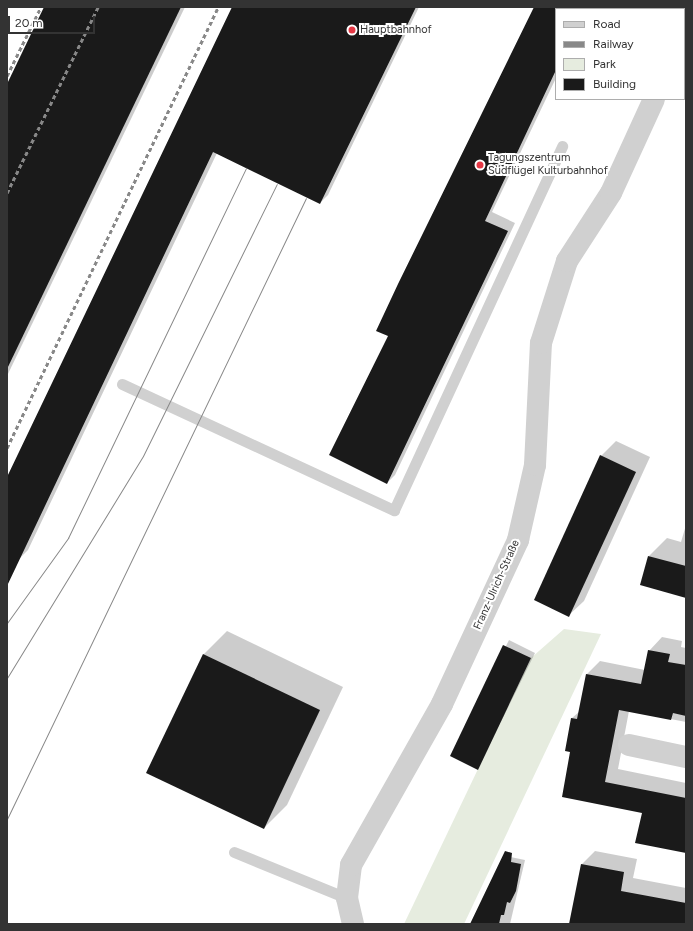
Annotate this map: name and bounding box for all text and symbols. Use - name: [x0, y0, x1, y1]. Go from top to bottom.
- scale bar: [10, 8, 97, 34]
- legend: [555, 8, 685, 100]
- text: 20 m: [15, 16, 43, 30]
- text: Road: [593, 17, 621, 31]
- place label: Hauptbahnhof: [360, 23, 432, 37]
- marker: Hauptbahnhof: [347, 25, 357, 35]
- text: Railway: [593, 37, 634, 51]
- text: Park: [593, 57, 616, 71]
- text: Building: [593, 77, 636, 91]
- place label: Tagungszentrum Südflügel Kulturbahnhof: [488, 152, 608, 178]
- marker: Tagungszentrum Südflügel Kulturbahnhof: [475, 160, 485, 170]
- street label: Franz-Ulrich-Straße: [471, 538, 523, 632]

